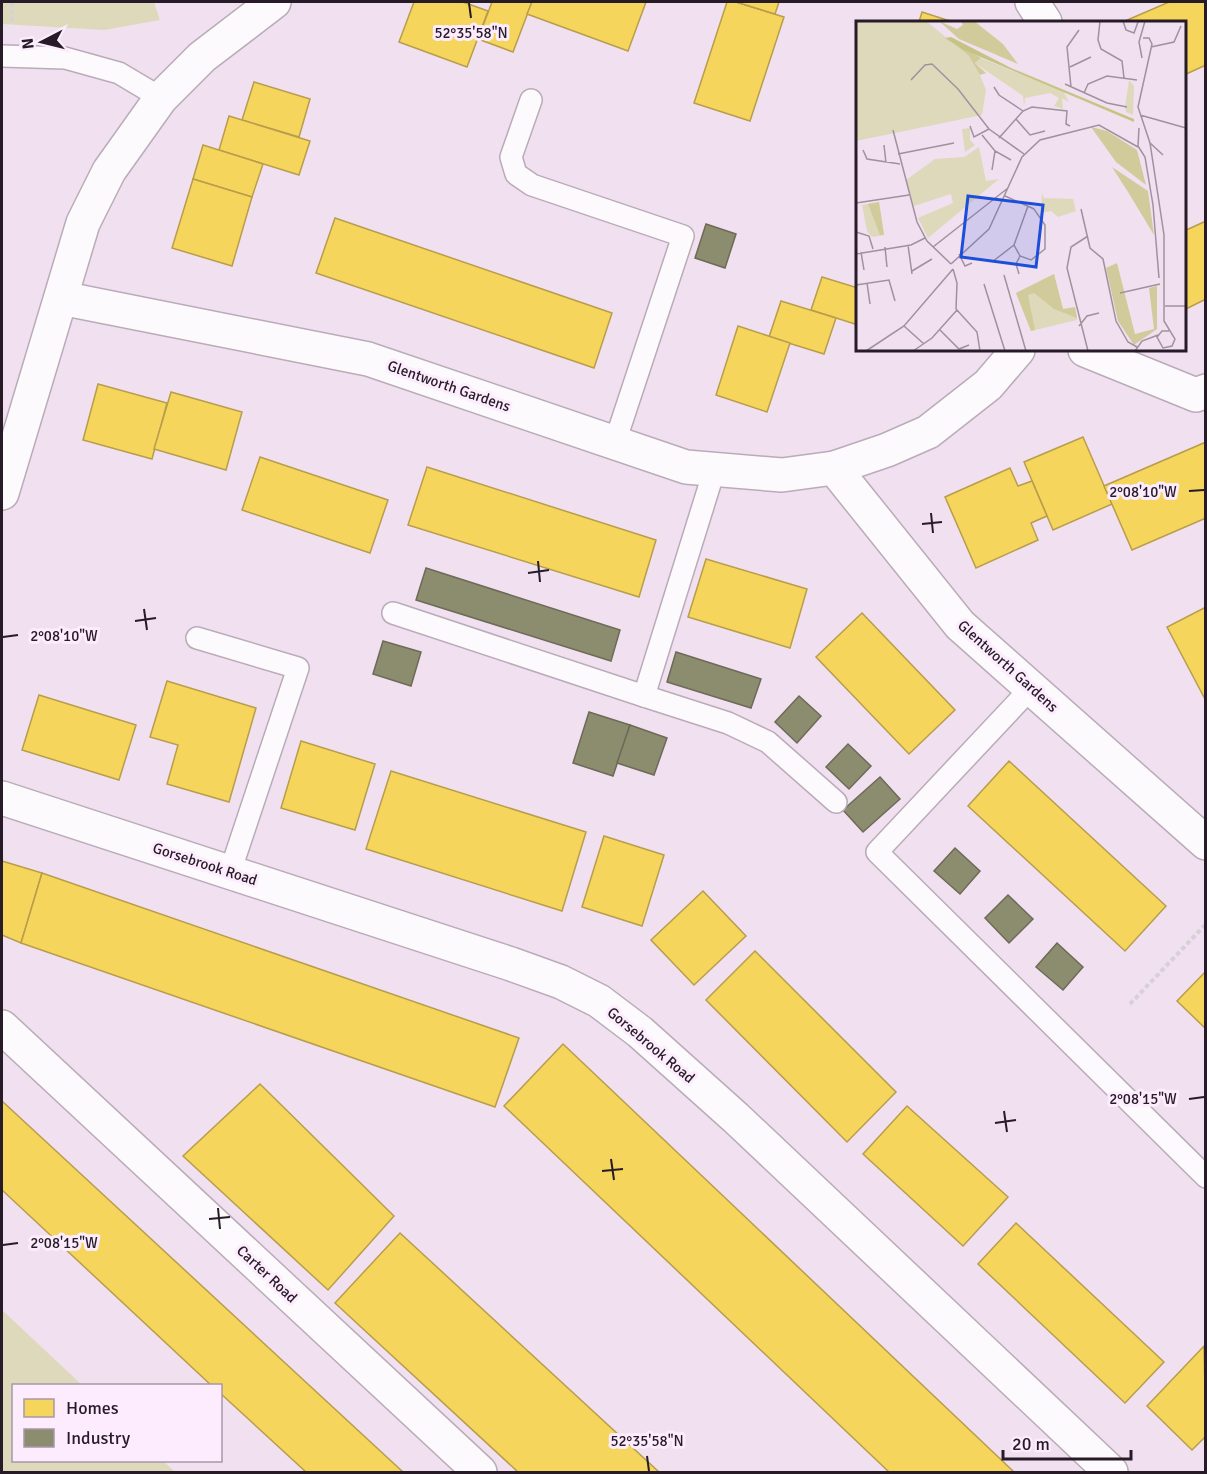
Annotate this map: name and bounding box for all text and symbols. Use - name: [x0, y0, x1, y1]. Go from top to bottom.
- north arrow: [12, 12, 72, 72]
- inset map: [856, 21, 1186, 351]
- text: 52°35'58"N: [434, 24, 508, 42]
- text: N: [18, 37, 39, 50]
- street label: Glentworth Gardens: [385, 357, 513, 416]
- text: 2°08'10"W: [1109, 483, 1177, 501]
- street label: Glentworth Gardens: [954, 616, 1062, 716]
- text: 2°08'10"W: [30, 627, 98, 645]
- street label: Gorsebrook Road: [151, 839, 260, 889]
- street label: Gorsebrook Road: [604, 1003, 698, 1087]
- text: 2°08'15"W: [1109, 1090, 1177, 1108]
- text: 2°08'15"W: [30, 1234, 98, 1252]
- street label: Carter Road: [233, 1242, 301, 1307]
- legend: [12, 1384, 222, 1462]
- text: Homes: [66, 1397, 119, 1419]
- scale bar: [1003, 1423, 1130, 1461]
- text: Industry: [66, 1427, 131, 1449]
- text: 52°35'58"N: [610, 1432, 684, 1450]
- text: 20 m: [1012, 1433, 1050, 1455]

